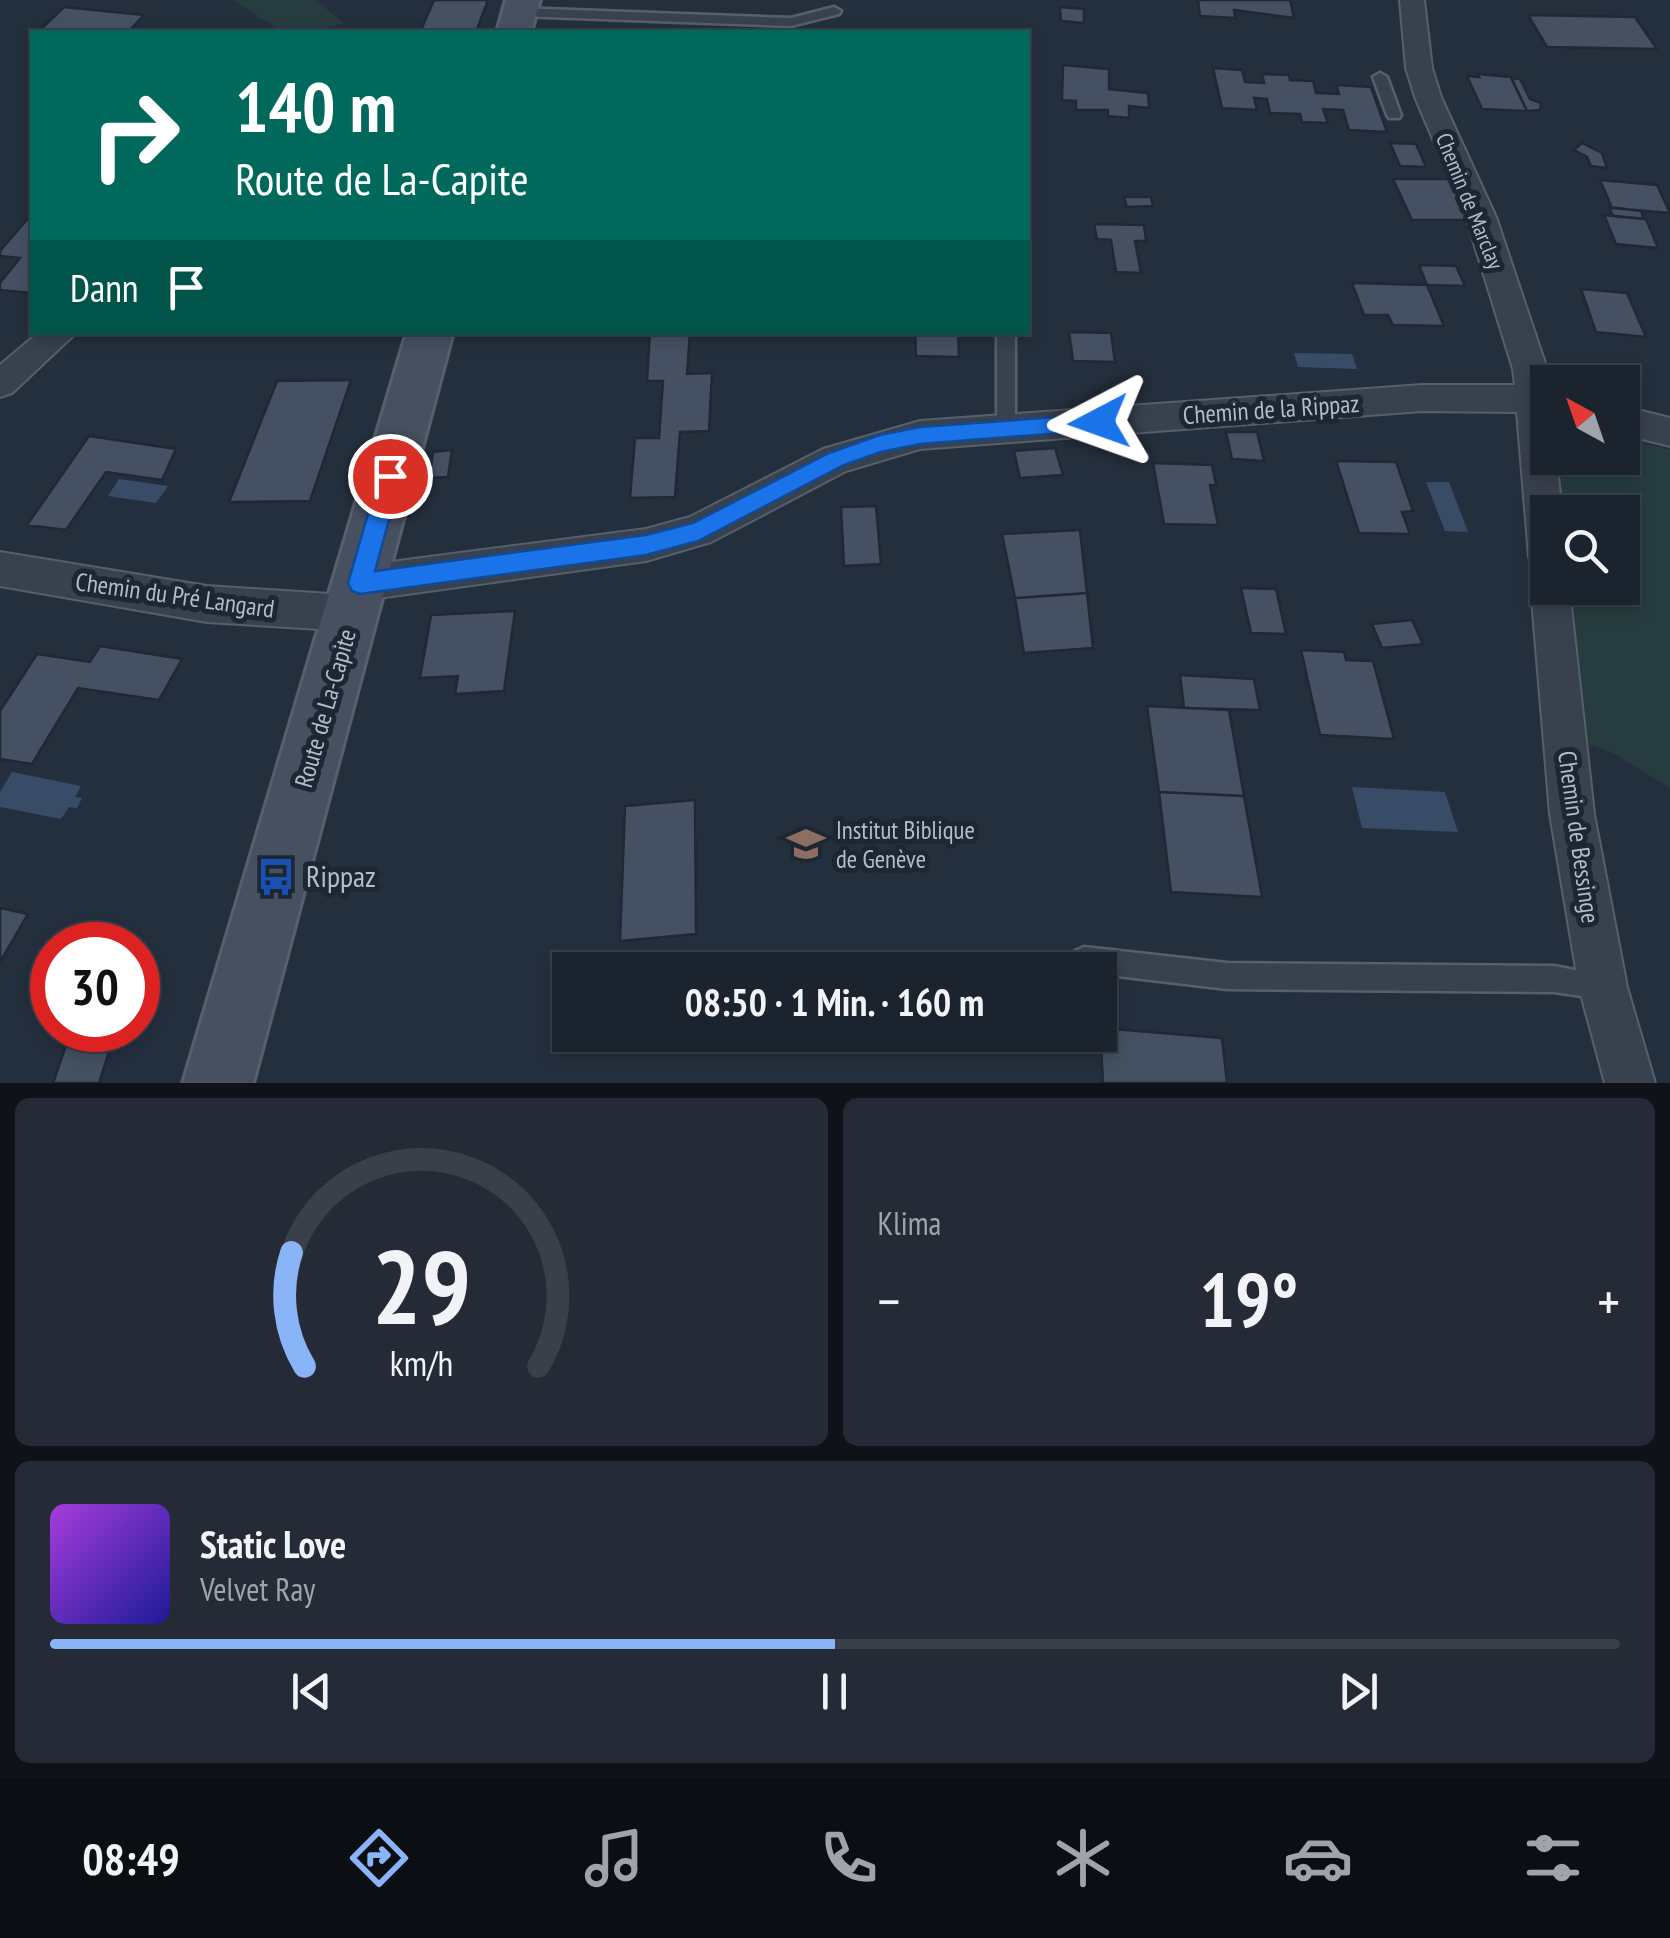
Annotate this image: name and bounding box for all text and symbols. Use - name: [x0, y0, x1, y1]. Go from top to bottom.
- text: 140 m: [235, 61, 396, 151]
- icon: right: [70, 70, 200, 200]
- street label: Chemin de Marclay: [1430, 129, 1510, 274]
- text: Route de La-Capite: [235, 149, 529, 207]
- icon: arrive: [159, 260, 214, 315]
- text: Dann: [70, 263, 139, 312]
- north arrow: [1530, 365, 1640, 475]
- map controls: [1530, 365, 1640, 605]
- position arrow: [1047, 370, 1151, 474]
- street label: Chemin de la Rippaz: [1182, 387, 1360, 431]
- pin: [348, 434, 433, 519]
- icon: arrive: [363, 449, 418, 504]
- button: search: [1530, 495, 1640, 605]
- street label: Chemin du Pré Langard: [74, 565, 276, 625]
- street label: Route de La-Capite: [287, 625, 363, 791]
- street label: Chemin de Bessinge: [1551, 749, 1607, 925]
- place label: Institut Biblique de Genève: [836, 814, 975, 875]
- school or university icon: Institut Biblique de Genève: [785, 823, 827, 865]
- bus stop icon: Rippaz: [255, 856, 297, 898]
- place label: Rippaz: [306, 856, 376, 895]
- speed limit sign: 30: [30, 922, 160, 1052]
- text: 08:50 · 1 Min. · 160 m: [685, 977, 984, 1026]
- text: Klima: [878, 1202, 941, 1244]
- text: 29: [372, 1218, 471, 1353]
- text: 19°: [1199, 1251, 1298, 1348]
- text: −: [878, 1265, 900, 1336]
- text: +: [1597, 1265, 1620, 1336]
- text: km/h: [390, 1340, 453, 1386]
- text: Static Love: [200, 1519, 346, 1568]
- text: Velvet Ray: [200, 1568, 315, 1610]
- icon: previous: [284, 1664, 339, 1719]
- icon: pause: [807, 1664, 862, 1719]
- icon: next: [1331, 1664, 1386, 1719]
- icon: directions: [344, 1823, 414, 1893]
- icon: music: [579, 1823, 649, 1893]
- icon: phone: [814, 1823, 884, 1893]
- icon: climate: [1048, 1823, 1118, 1893]
- icon: car: [1283, 1823, 1353, 1893]
- icon: filters: [1518, 1823, 1588, 1893]
- text: 08:49: [82, 1829, 180, 1887]

